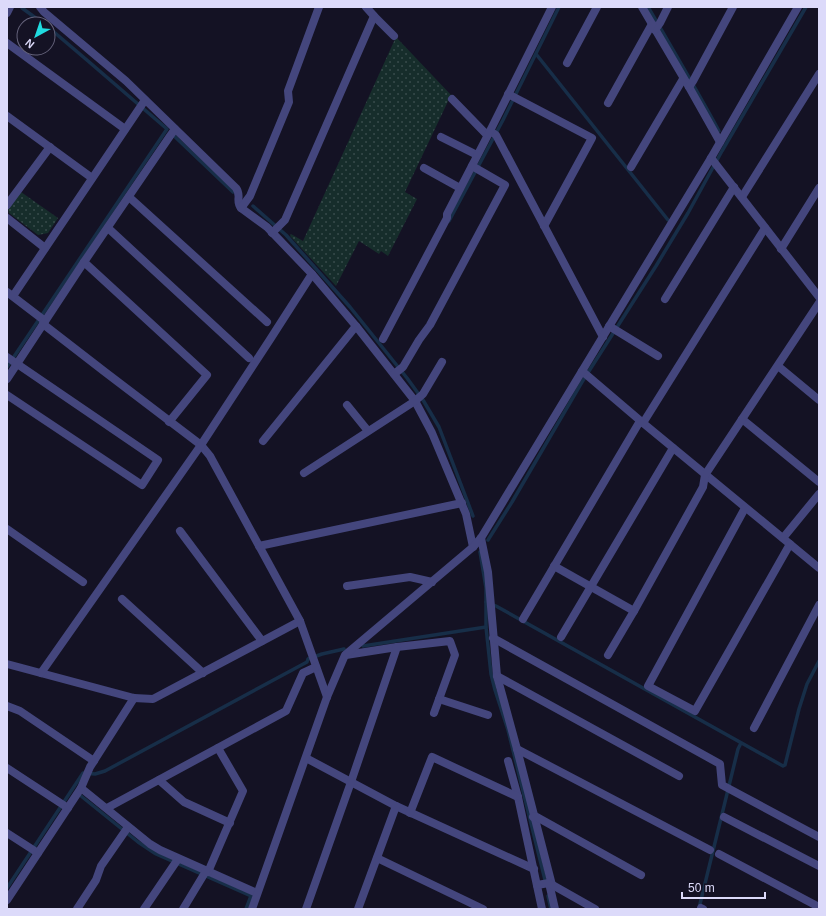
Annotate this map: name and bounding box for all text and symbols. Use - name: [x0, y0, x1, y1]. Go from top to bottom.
- north arrow: [16, 16, 56, 56]
- text: N: [23, 36, 36, 51]
- scale bar: [682, 874, 765, 900]
- text: 50 m: [688, 881, 715, 895]

